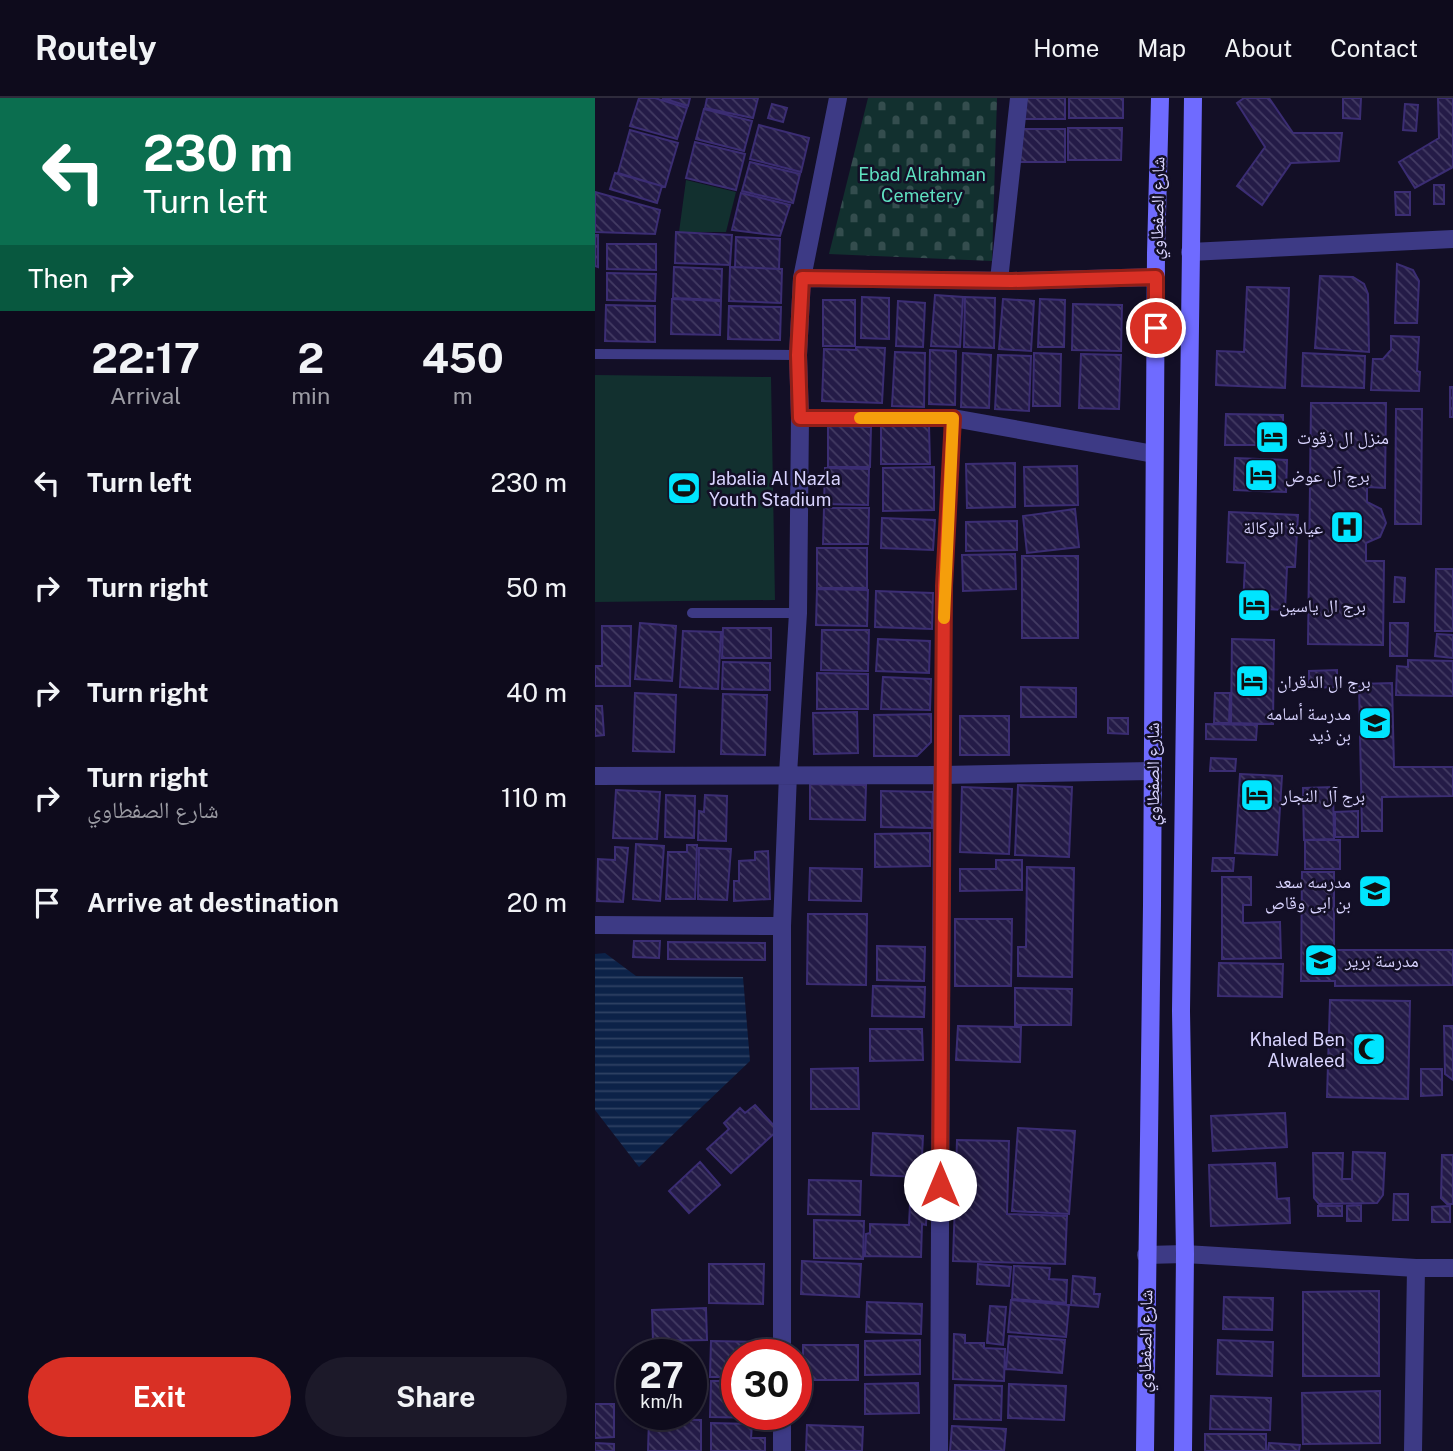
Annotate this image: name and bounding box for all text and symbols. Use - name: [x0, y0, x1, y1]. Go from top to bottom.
- text: Routely: [35, 29, 157, 67]
- text: Home: [1033, 34, 1099, 62]
- text: Map: [1137, 34, 1186, 62]
- text: About: [1224, 34, 1292, 62]
- text: Contact: [1330, 34, 1418, 62]
- text: 230 m: [143, 124, 293, 182]
- icon: left: [28, 126, 119, 217]
- street label: شارع الصفطاوي: [1146, 156, 1173, 260]
- park label: Ebad Alrahman Cemetery: [858, 164, 986, 206]
- text: Turn left: [143, 183, 268, 220]
- icon: right: [102, 259, 140, 297]
- text: Then: [28, 263, 88, 294]
- pin: [1126, 298, 1186, 358]
- icon: arrive: [1137, 309, 1175, 347]
- text: 22:17: [91, 333, 200, 382]
- text: 2: [297, 333, 324, 382]
- text: 450: [421, 333, 504, 382]
- text: Arrival: [110, 382, 181, 409]
- text: min: [291, 382, 330, 409]
- text: m: [453, 382, 473, 409]
- hotel icon: منزل ال زقوت: [1253, 418, 1291, 456]
- place label: منزل ال زقوت: [1297, 427, 1389, 449]
- hotel icon: برج آل عوض: [1242, 456, 1280, 494]
- icon: left: [28, 464, 66, 502]
- place label: برج آل عوض: [1285, 465, 1370, 488]
- text: Turn left: [87, 467, 192, 498]
- text: 230 m: [491, 467, 567, 498]
- place label: Jabalia Al Nazla Youth Stadium: [709, 468, 841, 510]
- sports icon: Jabalia Al Nazla Youth Stadium: [665, 469, 703, 507]
- hospital icon: عيادة الوكالة: [1328, 508, 1366, 546]
- place label: عيادة الوكالة: [1243, 517, 1323, 538]
- icon: right: [28, 569, 66, 607]
- text: Turn right: [87, 572, 209, 603]
- text: 50 m: [506, 572, 567, 603]
- hotel icon: برج ال ياسين: [1235, 586, 1273, 624]
- place label: برج ال ياسين: [1279, 595, 1366, 618]
- hotel icon: برج ال الدقران: [1233, 662, 1271, 700]
- place label: برج ال الدقران: [1277, 671, 1371, 694]
- icon: right: [28, 674, 66, 712]
- text: Turn right: [87, 677, 209, 708]
- text: 40 m: [506, 677, 567, 708]
- place label: مدرسة أسامه بن ذيد: [1266, 703, 1351, 746]
- school or university icon: مدرسة أسامه بن ذيد: [1356, 704, 1394, 742]
- street label: شارع الصفطاوي: [1142, 722, 1167, 826]
- text: Turn right: [87, 762, 209, 793]
- hotel icon: برج آل النجار: [1238, 776, 1276, 814]
- icon: right: [28, 779, 66, 817]
- text: 110 m: [501, 782, 567, 813]
- place label: برج آل النجار: [1280, 785, 1365, 808]
- text: شارع الصفطاوي: [87, 796, 219, 823]
- place label: مدرسه سعد بن ابى وقاص: [1265, 871, 1351, 914]
- school or university icon: مدرسه سعد بن ابى وقاص: [1356, 872, 1394, 910]
- icon: arrive: [28, 884, 66, 922]
- text: Arrive at destination: [87, 887, 339, 918]
- text: 20 m: [507, 887, 567, 918]
- school or university icon: مدرسة برير: [1302, 941, 1340, 979]
- place label: مدرسة برير: [1344, 950, 1419, 971]
- place label: Khaled Ben Alwaleed: [1249, 1029, 1345, 1071]
- mosque icon: Khaled Ben Alwaleed: [1350, 1030, 1388, 1068]
- position arrow: [903, 1148, 977, 1222]
- street label: شارع الصفطاوي: [1134, 1289, 1161, 1393]
- speed limit sign: 30: [721, 1339, 812, 1430]
- text: 27: [639, 1355, 684, 1396]
- button: Exit: [28, 1357, 291, 1437]
- button: Share: [305, 1357, 567, 1437]
- text: km/h: [640, 1391, 683, 1412]

